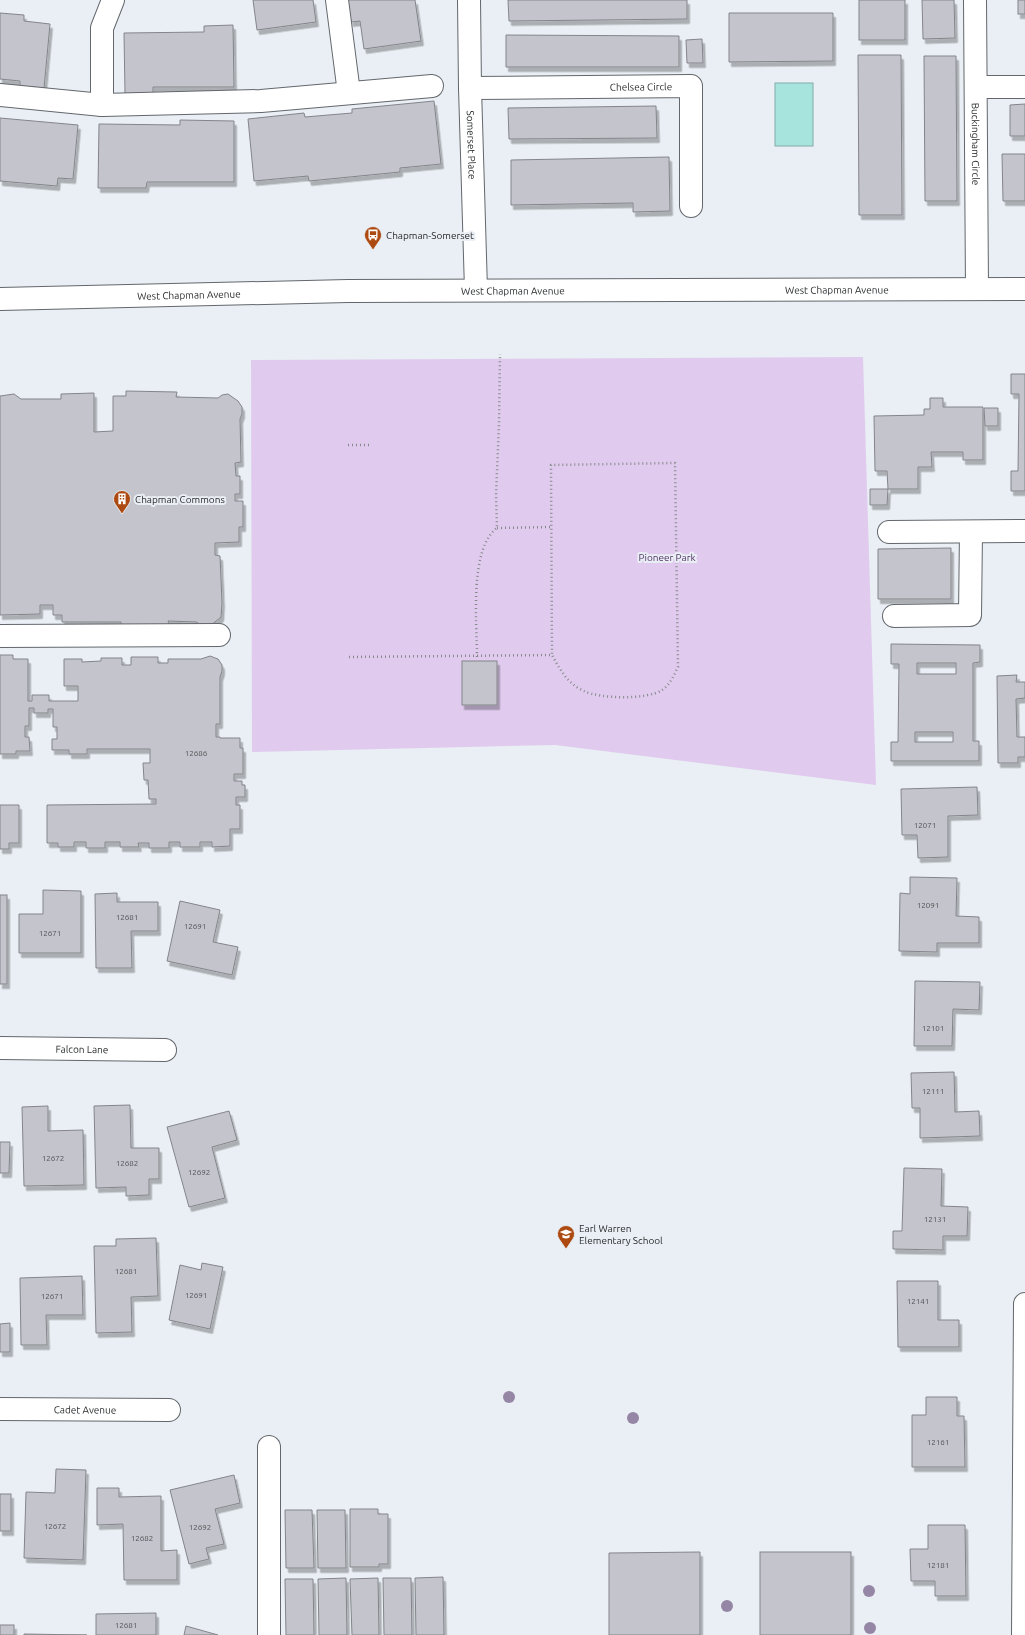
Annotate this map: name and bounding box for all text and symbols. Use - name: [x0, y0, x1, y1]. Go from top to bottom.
- street label: Chelsea Circle: [610, 81, 672, 92]
- street label: Buckingham Circle: [970, 103, 982, 185]
- street label: Somerset Place: [465, 110, 478, 180]
- bus stop icon: Chapman-Somerset: [363, 225, 383, 250]
- place label: Chapman-Somerset: [386, 230, 474, 241]
- street label: West Chapman Avenue: [785, 284, 889, 295]
- street label: West Chapman Avenue: [461, 285, 565, 296]
- street label: West Chapman Avenue: [137, 288, 241, 301]
- building icon: Chapman Commons: [112, 489, 132, 514]
- place label: Chapman Commons: [135, 494, 225, 505]
- park label: Pioneer Park: [639, 552, 695, 563]
- house number: 12686: [185, 749, 208, 758]
- house number: 12071: [914, 821, 936, 830]
- house number: 12091: [917, 901, 939, 910]
- house number: 12681: [116, 913, 138, 922]
- house number: 12691: [184, 922, 206, 931]
- house number: 12671: [39, 929, 61, 938]
- house number: 12101: [922, 1024, 944, 1033]
- street label: Falcon Lane: [56, 1043, 108, 1055]
- house number: 12111: [922, 1087, 944, 1096]
- house number: 12672: [42, 1154, 64, 1163]
- house number: 12682: [116, 1159, 138, 1168]
- house number: 12692: [188, 1168, 210, 1177]
- house number: 12131: [924, 1215, 946, 1224]
- place label: Earl Warren Elementary School: [579, 1223, 663, 1246]
- school or university icon: Earl Warren Elementary School: [556, 1224, 576, 1249]
- house number: 12681: [115, 1267, 137, 1276]
- house number: 12691: [185, 1291, 207, 1300]
- house number: 12671: [41, 1292, 63, 1301]
- house number: 12141: [907, 1297, 929, 1306]
- street label: Cadet Avenue: [54, 1404, 116, 1415]
- house number: 12161: [927, 1438, 949, 1447]
- house number: 12672: [44, 1522, 66, 1531]
- house number: 12692: [189, 1523, 211, 1532]
- house number: 12682: [131, 1534, 153, 1543]
- house number: 12181: [927, 1561, 949, 1570]
- house number: 12681: [115, 1621, 137, 1630]

